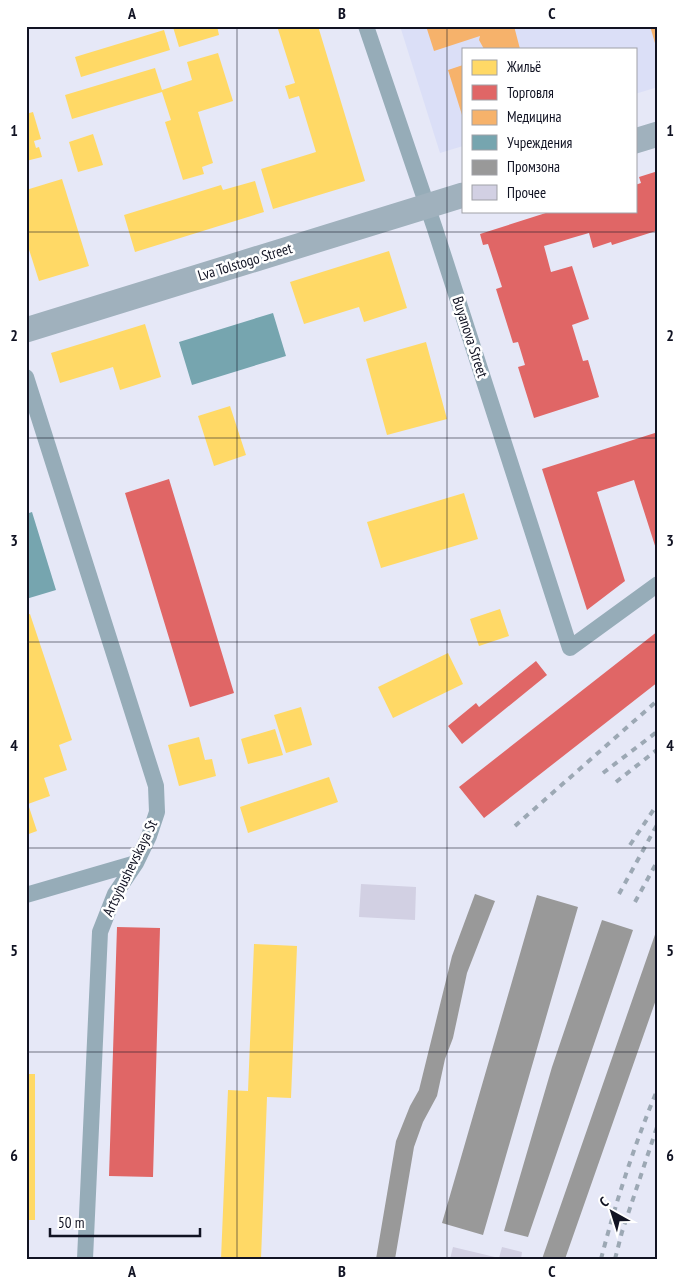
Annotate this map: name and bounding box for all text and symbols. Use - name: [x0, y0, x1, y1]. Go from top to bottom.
- text: A: [127, 3, 137, 23]
- text: B: [338, 3, 346, 23]
- text: C: [548, 3, 556, 23]
- legend: [462, 48, 636, 212]
- text: Жильё: [506, 57, 541, 76]
- text: Торговля: [507, 83, 554, 102]
- text: Медицина: [507, 107, 561, 126]
- text: 1: [10, 120, 18, 140]
- text: 1: [666, 120, 674, 140]
- text: Учреждения: [507, 133, 573, 152]
- text: Промзона: [507, 157, 560, 176]
- text: Прочее: [507, 183, 546, 202]
- street label: Lva Tolstogo Street: [195, 238, 294, 285]
- street label: Buyanova Street: [448, 294, 493, 380]
- text: 2: [10, 325, 18, 345]
- text: 2: [666, 325, 674, 345]
- text: 3: [10, 530, 18, 550]
- text: 3: [666, 530, 674, 550]
- text: 4: [10, 735, 18, 755]
- text: 4: [666, 735, 674, 755]
- street label: Artsybushevskaya St: [98, 816, 161, 919]
- text: 5: [10, 940, 18, 960]
- text: 5: [666, 940, 674, 960]
- text: 6: [10, 1145, 18, 1165]
- text: 6: [666, 1145, 674, 1165]
- north arrow: [586, 1188, 636, 1238]
- text: С: [596, 1193, 612, 1211]
- scale bar: [50, 1205, 200, 1237]
- text: 50 m: [58, 1213, 84, 1232]
- text: A: [127, 1261, 137, 1281]
- text: B: [338, 1261, 346, 1281]
- text: C: [548, 1261, 556, 1281]

